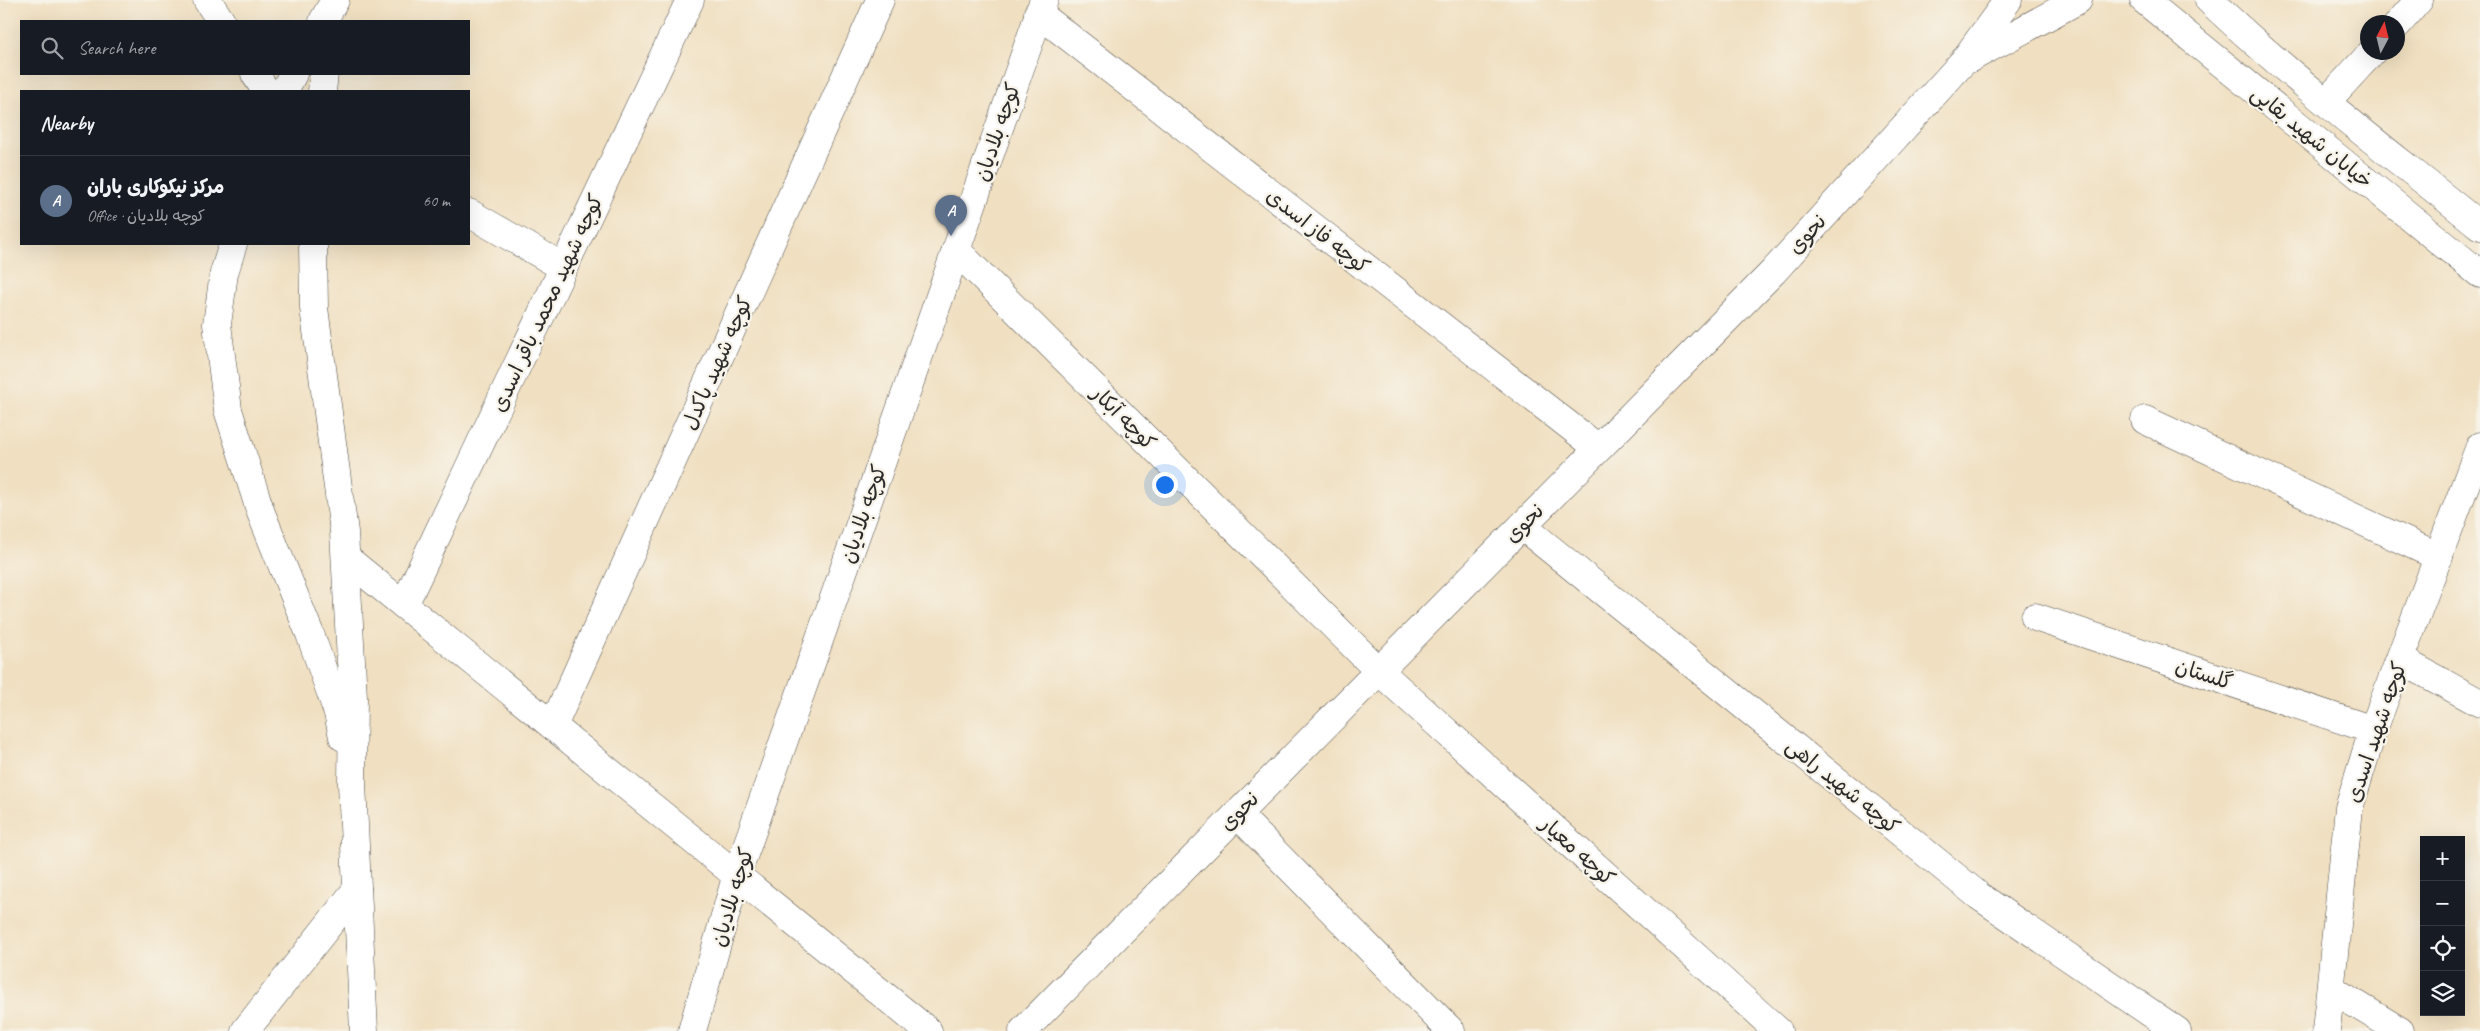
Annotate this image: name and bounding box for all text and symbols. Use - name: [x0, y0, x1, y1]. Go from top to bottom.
- north arrow: [2360, 15, 2405, 60]
- search box: [20, 20, 470, 75]
- icon: search: [38, 34, 66, 62]
- text: Search here: [78, 36, 155, 60]
- street label: کوچه بلادیان: [968, 79, 1026, 185]
- street label: خیابان شهید بقایی: [2245, 80, 2378, 195]
- text: Nearby: [40, 110, 93, 136]
- text: مرکز نیکوکاری باران: [87, 175, 224, 199]
- street label: کوچه فاز اسدی: [1261, 182, 1375, 280]
- street label: کوچه شهید محمد باقر اسدی: [485, 190, 609, 416]
- text: A: [52, 191, 60, 211]
- text: 60 m: [423, 191, 450, 211]
- pin: A: [935, 195, 967, 236]
- text: Office · کوچه بلادیان: [87, 206, 205, 226]
- street label: نحوی: [1782, 208, 1832, 260]
- street label: کوچه شهید پاکدل: [676, 292, 758, 434]
- street label: کوچه آبکار: [1085, 379, 1162, 456]
- street label: کوچه بلادیان: [834, 461, 892, 567]
- your location: [1152, 472, 1178, 498]
- street label: نحوی: [1499, 498, 1549, 548]
- street label: گلستان: [2172, 653, 2236, 695]
- street label: کوچه شهید اسدی: [2340, 658, 2412, 806]
- street label: کوچه شهید راهی: [1780, 732, 1905, 841]
- street label: نحوی: [1214, 786, 1264, 836]
- street label: کوچه معیار: [1534, 809, 1621, 891]
- map controls: [2420, 836, 2465, 1016]
- button: +: [2420, 836, 2465, 881]
- street label: کوچه بلادیان: [705, 844, 759, 950]
- button: −: [2420, 881, 2465, 926]
- button: locate: [2420, 926, 2465, 971]
- button: layers: [2420, 971, 2465, 1016]

